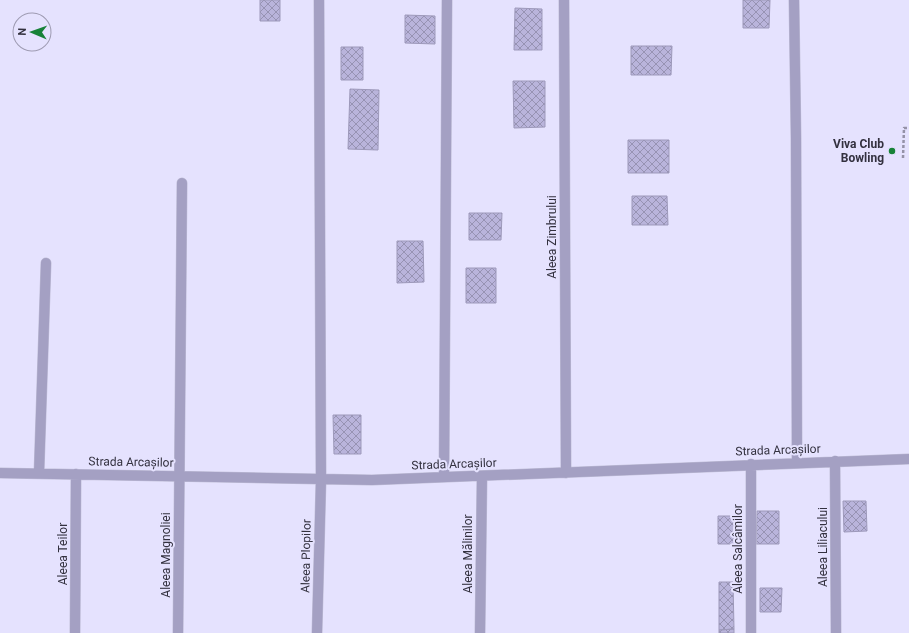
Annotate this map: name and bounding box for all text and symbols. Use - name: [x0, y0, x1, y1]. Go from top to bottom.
- north arrow: [12, 12, 52, 52]
- text: N: [16, 27, 29, 36]
- place label: Viva Club Bowling: [833, 137, 884, 165]
- marker: Viva Club Bowling: [887, 146, 897, 156]
- street label: Aleea Zimbrului: [545, 195, 559, 279]
- street label: Strada Arcașilor: [735, 442, 821, 459]
- street label: Strada Arcașilor: [88, 454, 174, 471]
- street label: Strada Arcașilor: [411, 456, 497, 473]
- street label: Aleea Salcâmilor: [731, 504, 745, 594]
- street label: Aleea Liliacului: [816, 507, 830, 587]
- street label: Aleea Magnoliei: [159, 512, 173, 598]
- street label: Aleea Mălinilor: [461, 514, 475, 594]
- street label: Aleea Plopilor: [298, 519, 314, 593]
- street label: Aleea Teilor: [56, 523, 70, 585]

